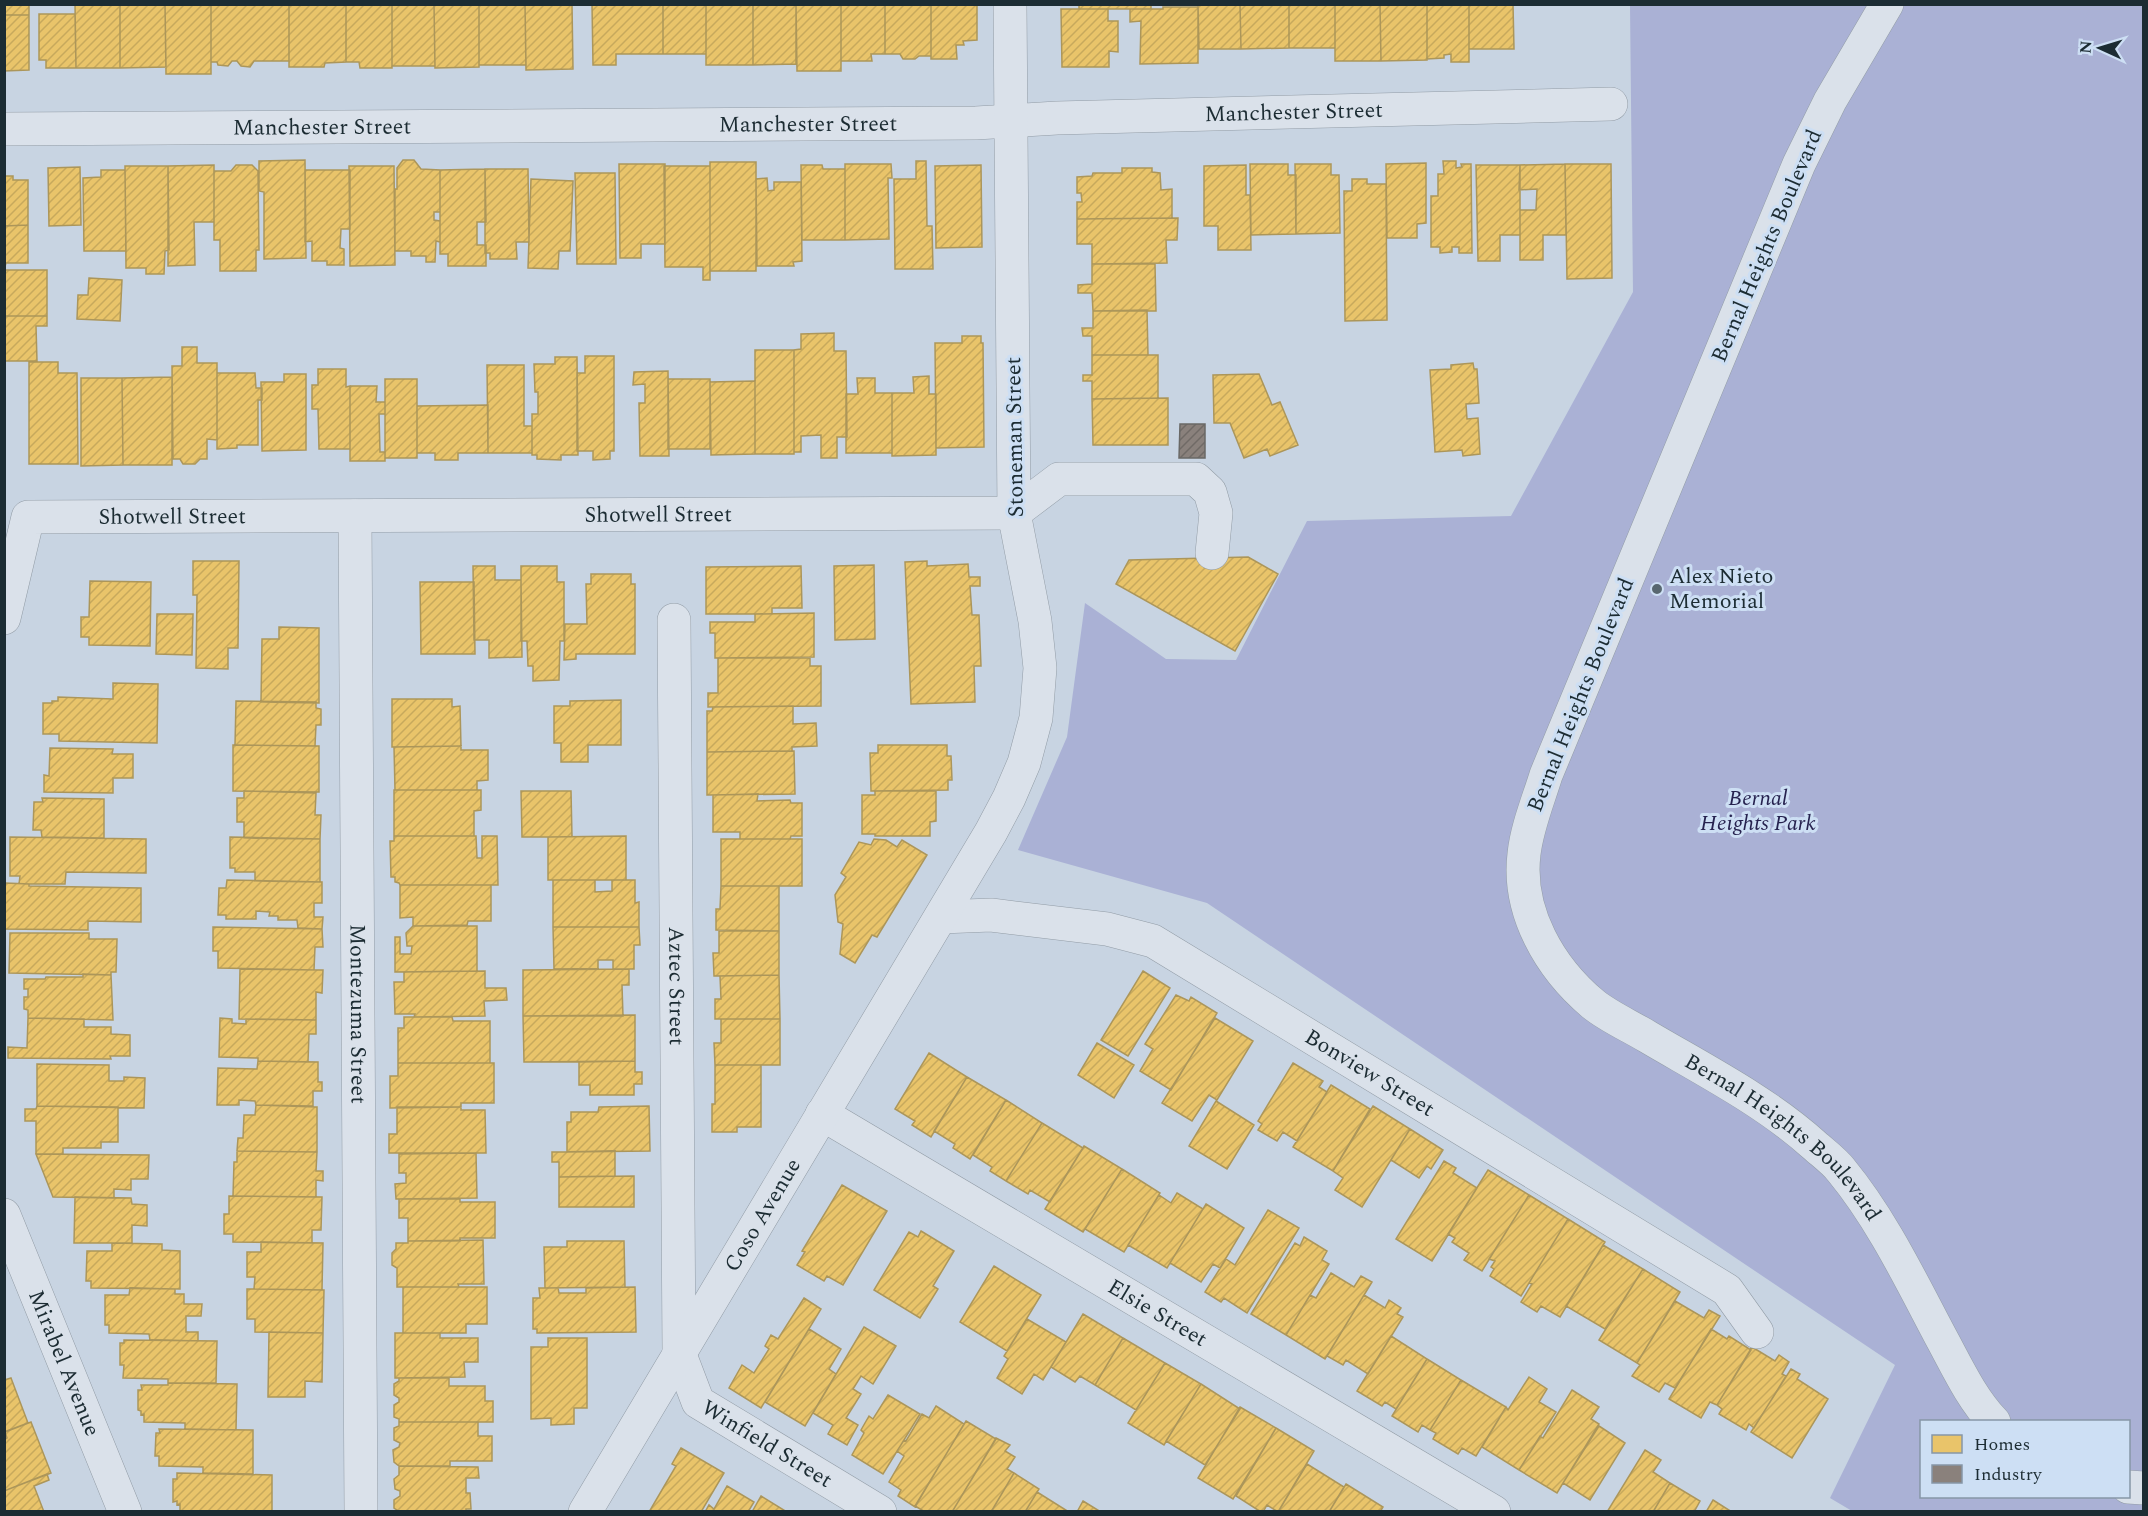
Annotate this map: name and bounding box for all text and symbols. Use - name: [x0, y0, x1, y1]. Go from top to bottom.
- north arrow: [2070, 18, 2130, 78]
- text: N: [2074, 40, 2098, 54]
- street label: Manchester Street: [1204, 93, 1384, 131]
- street label: Manchester Street: [719, 107, 898, 141]
- street label: Manchester Street: [233, 110, 412, 144]
- street label: Bernal Heights Boulevard: [1703, 124, 1831, 368]
- street label: Stoneman Street: [997, 356, 1033, 518]
- street label: Shotwell Street: [584, 498, 732, 531]
- street label: Shotwell Street: [98, 500, 246, 533]
- place label: Alex Nieto Memorial: [1669, 560, 1773, 618]
- street label: Bernal Heights Boulevard: [1519, 573, 1643, 817]
- marker: Alex Nieto Memorial: [1650, 582, 1664, 596]
- park label: Bernal Heights Park: [1700, 782, 1816, 840]
- street label: Montezuma Street: [341, 924, 375, 1104]
- street label: Aztec Street: [660, 926, 693, 1046]
- street label: Bonview Street: [1298, 1020, 1441, 1125]
- street label: Bernal Heights Boulevard: [1678, 1045, 1890, 1228]
- street label: Coso Avenue: [716, 1152, 809, 1278]
- street label: Elsie Street: [1101, 1270, 1214, 1355]
- street label: Mirabel Avenue: [20, 1285, 109, 1441]
- street label: Winfield Street: [695, 1391, 839, 1496]
- legend: [1920, 1420, 2130, 1498]
- text: Homes: [1974, 1431, 2030, 1458]
- text: Industry: [1974, 1461, 2043, 1488]

